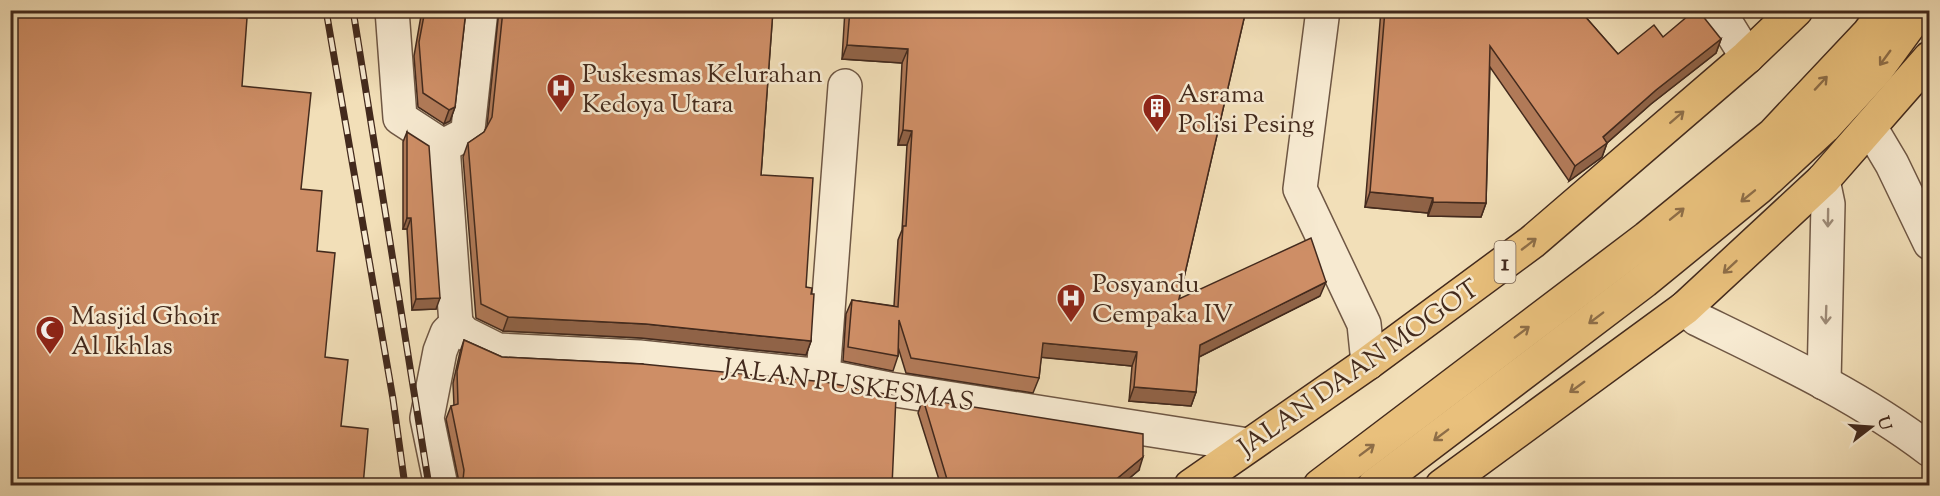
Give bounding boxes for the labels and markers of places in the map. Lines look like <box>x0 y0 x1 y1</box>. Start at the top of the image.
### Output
place label: Puskesmas Kelurahan Kedoya Utara <box>582 57 823 124</box>
hospital icon: Puskesmas Kelurahan Kedoya Utara <box>545 72 577 114</box>
place label: Asrama Polisi Pesing <box>1178 77 1314 144</box>
building icon: Asrama Polisi Pesing <box>1141 92 1173 134</box>
place label: Posyandu Cempaka IV <box>1092 267 1233 334</box>
hospital icon: Posyandu Cempaka IV <box>1055 282 1087 324</box>
place label: Masjid Ghoir Al Ikhlas <box>71 299 220 366</box>
mosque icon: Masjid Ghoir Al Ikhlas <box>34 314 66 356</box>

